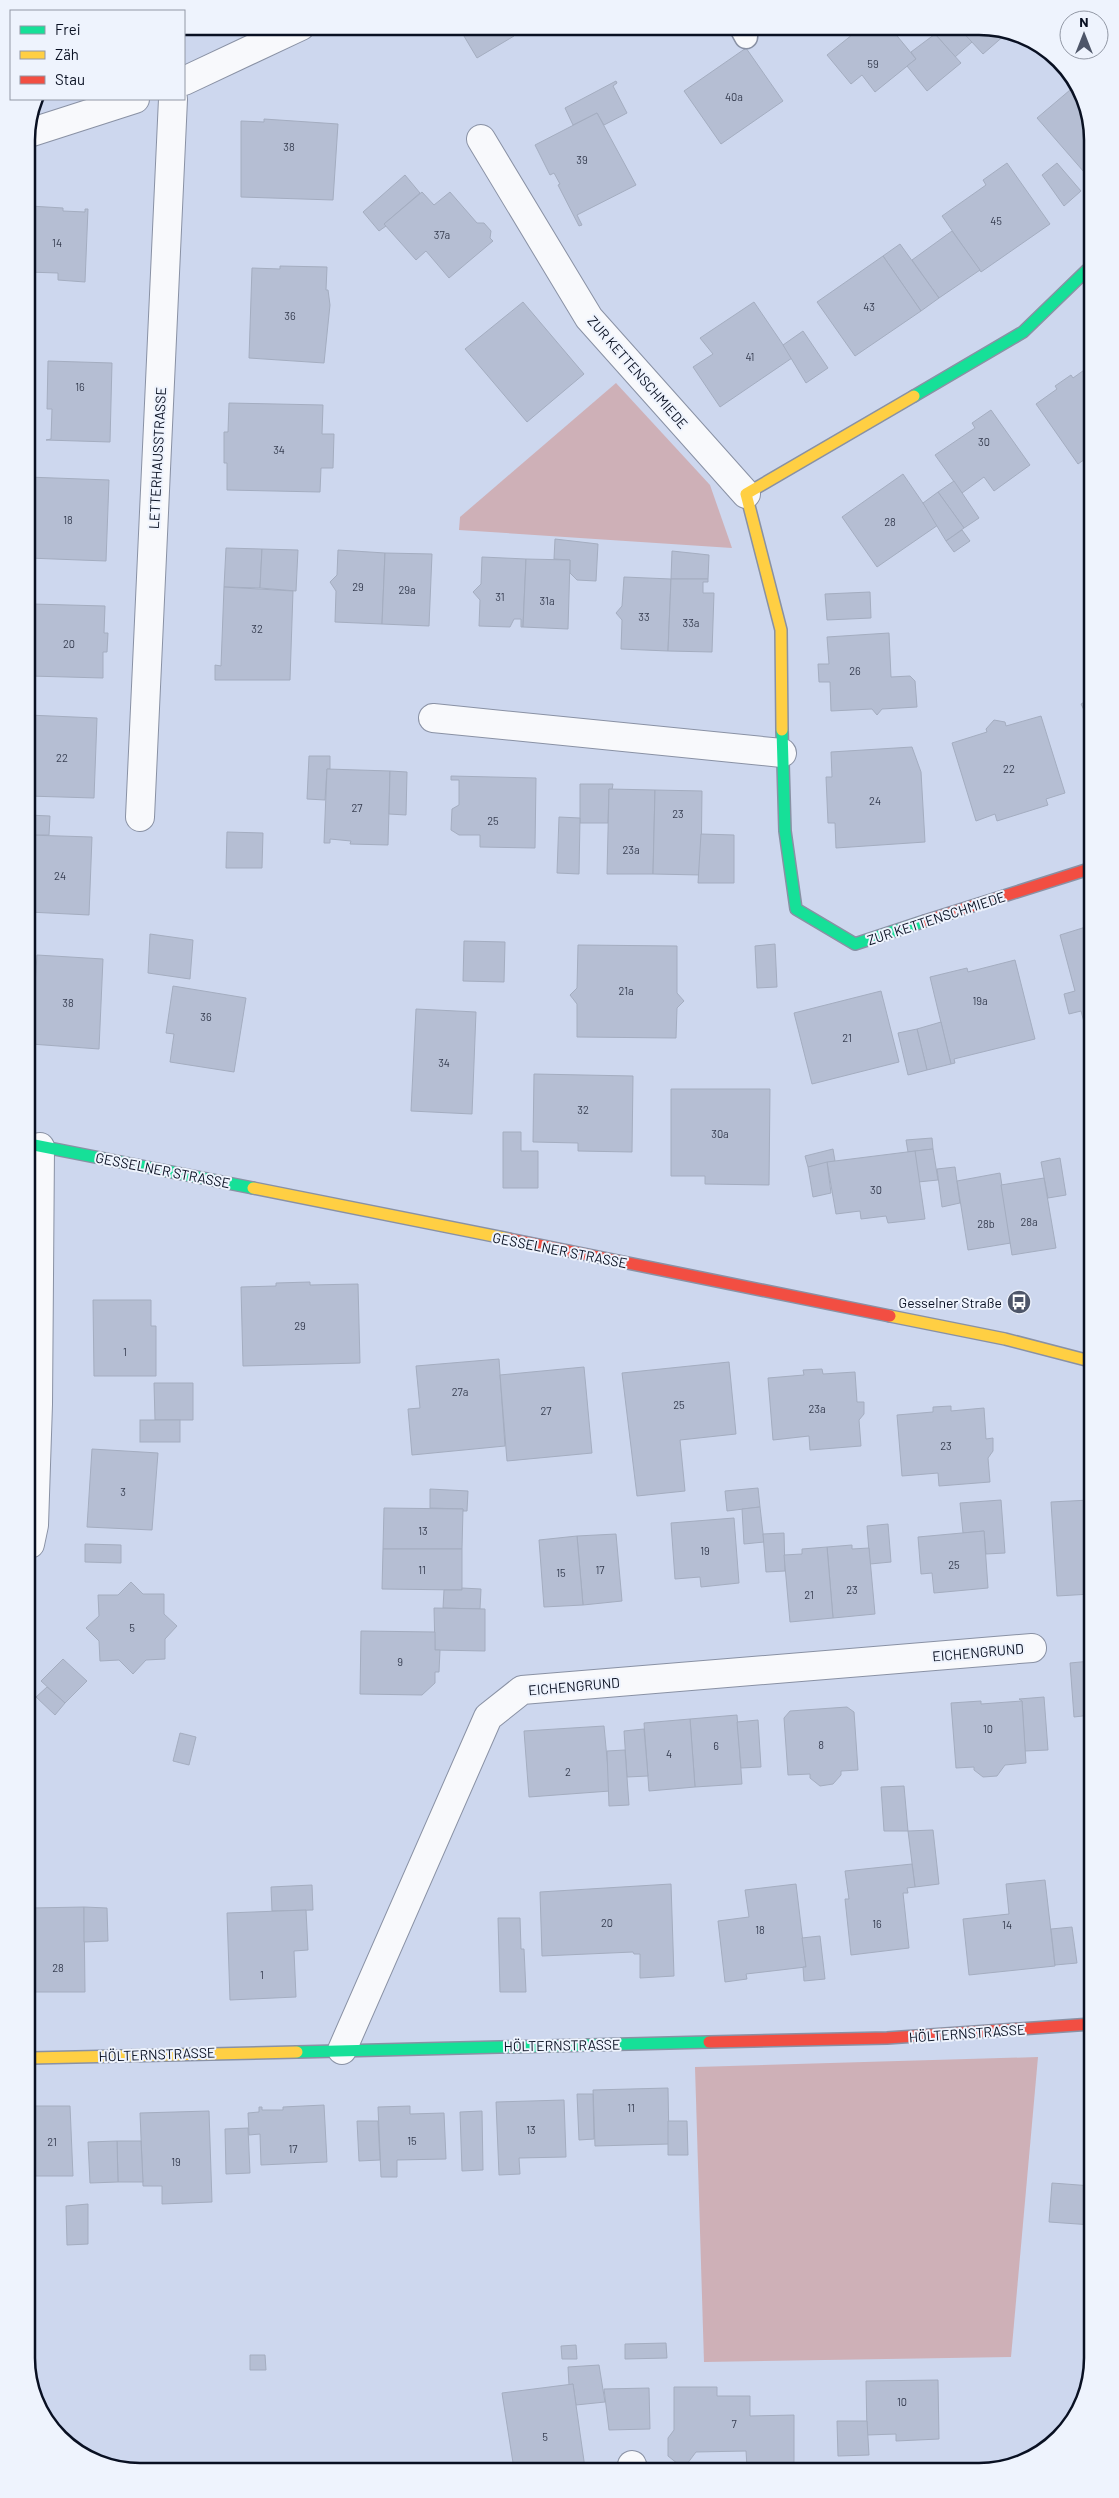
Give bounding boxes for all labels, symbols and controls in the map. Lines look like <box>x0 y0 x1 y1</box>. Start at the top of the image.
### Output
legend <box>10 10 185 100</box>
north arrow <box>1059 10 1109 60</box>
text: N <box>1079 13 1089 30</box>
text: Frei <box>55 20 81 38</box>
text: Zäh <box>55 45 79 63</box>
house number: 59 <box>867 57 879 70</box>
text: Stau <box>55 70 85 88</box>
house number: 40a <box>725 90 743 103</box>
house number: 38 <box>283 140 295 153</box>
house number: 39 <box>576 153 588 166</box>
house number: 45 <box>990 214 1002 227</box>
house number: 37a <box>434 228 450 241</box>
house number: 14 <box>52 236 62 249</box>
house number: 43 <box>863 300 875 313</box>
house number: 36 <box>284 309 296 322</box>
street label: ZUR KETTENSCHMIEDE <box>584 312 692 432</box>
house number: 41 <box>746 350 754 363</box>
house number: 16 <box>75 380 85 393</box>
street label: LETTERHAUSSTRASSE <box>145 387 169 529</box>
house number: 30 <box>978 435 990 448</box>
house number: 34 <box>273 443 285 456</box>
house number: 18 <box>63 513 73 526</box>
house number: 28 <box>884 515 896 528</box>
house number: 29 <box>352 580 364 593</box>
house number: 29a <box>398 583 416 596</box>
house number: 31 <box>495 590 505 603</box>
house number: 31a <box>539 594 555 607</box>
house number: 33 <box>638 610 650 623</box>
house number: 33a <box>683 616 699 629</box>
house number: 32 <box>251 622 263 635</box>
house number: 20 <box>63 637 75 650</box>
house number: 26 <box>849 664 861 677</box>
house number: 22 <box>56 751 68 764</box>
house number: 22 <box>1003 762 1015 775</box>
house number: 24 <box>869 794 881 807</box>
house number: 27 <box>351 801 363 814</box>
house number: 23 <box>672 807 684 820</box>
house number: 25 <box>487 814 499 827</box>
house number: 23a <box>622 843 640 856</box>
house number: 24 <box>54 869 66 882</box>
street label: ZUR KETTENSCHMIEDE <box>865 888 1007 948</box>
house number: 21a <box>618 984 634 997</box>
house number: 19a <box>972 994 988 1007</box>
house number: 38 <box>62 996 74 1009</box>
house number: 36 <box>200 1010 212 1023</box>
house number: 21 <box>842 1031 852 1044</box>
house number: 34 <box>438 1056 450 1069</box>
house number: 32 <box>577 1103 589 1116</box>
house number: 30a <box>711 1127 729 1140</box>
street label: GESSELNER STRASSE <box>94 1149 232 1191</box>
house number: 30 <box>870 1183 882 1196</box>
house number: 28a <box>1020 1215 1038 1228</box>
house number: 28b <box>977 1217 995 1230</box>
street label: GESSELNER STRASSE <box>491 1229 629 1271</box>
bus stop icon: Gesselner Straße <box>1006 1289 1032 1315</box>
place label: Gesselner Straße <box>899 1294 1002 1311</box>
house number: 29 <box>294 1319 306 1332</box>
house number: 1 <box>123 1345 127 1358</box>
house number: 27a <box>452 1385 468 1398</box>
house number: 25 <box>673 1398 685 1411</box>
house number: 23a <box>808 1402 826 1415</box>
house number: 27 <box>540 1404 552 1417</box>
house number: 23 <box>940 1439 952 1452</box>
house number: 3 <box>120 1485 126 1498</box>
house number: 13 <box>418 1524 428 1537</box>
house number: 19 <box>700 1544 710 1557</box>
house number: 25 <box>948 1558 960 1571</box>
house number: 11 <box>418 1563 426 1576</box>
house number: 17 <box>595 1563 605 1576</box>
house number: 15 <box>556 1566 566 1579</box>
house number: 23 <box>846 1583 858 1596</box>
house number: 21 <box>804 1588 814 1601</box>
house number: 5 <box>129 1621 135 1634</box>
street label: EICHENGRUND <box>932 1640 1024 1664</box>
house number: 9 <box>397 1655 403 1668</box>
street label: EICHENGRUND <box>528 1674 620 1698</box>
house number: 10 <box>983 1722 993 1735</box>
house number: 8 <box>818 1738 824 1751</box>
house number: 6 <box>713 1739 719 1752</box>
house number: 4 <box>666 1747 672 1760</box>
house number: 2 <box>565 1765 571 1778</box>
house number: 20 <box>601 1916 613 1929</box>
house number: 16 <box>872 1917 882 1930</box>
house number: 14 <box>1002 1918 1012 1931</box>
house number: 18 <box>755 1923 765 1936</box>
house number: 28 <box>52 1961 64 1974</box>
house number: 1 <box>260 1968 264 1981</box>
street label: HÖLTERNSTRASSE <box>908 2020 1026 2046</box>
street label: HÖLTERNSTRASSE <box>503 2035 621 2055</box>
street label: HÖLTERNSTRASSE <box>98 2043 216 2065</box>
house number: 11 <box>627 2101 635 2114</box>
house number: 13 <box>526 2123 536 2136</box>
house number: 15 <box>407 2134 417 2147</box>
house number: 21 <box>47 2135 57 2148</box>
house number: 17 <box>288 2142 298 2155</box>
house number: 19 <box>171 2155 181 2168</box>
house number: 10 <box>897 2395 907 2408</box>
house number: 7 <box>731 2417 737 2430</box>
house number: 5 <box>542 2430 548 2443</box>

